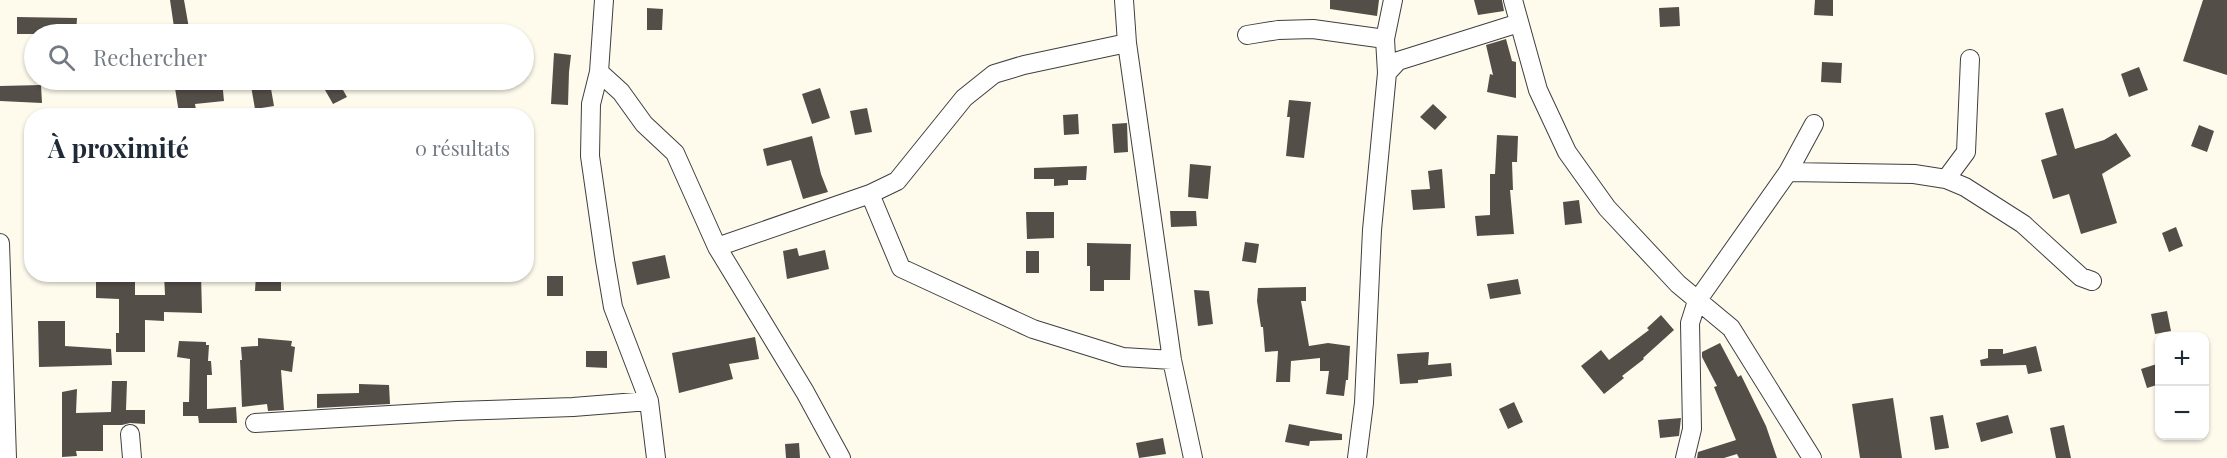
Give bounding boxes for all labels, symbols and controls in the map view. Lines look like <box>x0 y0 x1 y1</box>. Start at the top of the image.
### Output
search box <box>24 24 534 90</box>
icon: search <box>45 41 78 74</box>
text: Rechercher <box>93 42 207 72</box>
text: À proximité <box>48 130 189 165</box>
text: 0 résultats <box>415 134 510 161</box>
map controls <box>2155 332 2209 440</box>
button: + <box>2155 332 2209 386</box>
button: − <box>2155 386 2209 440</box>

